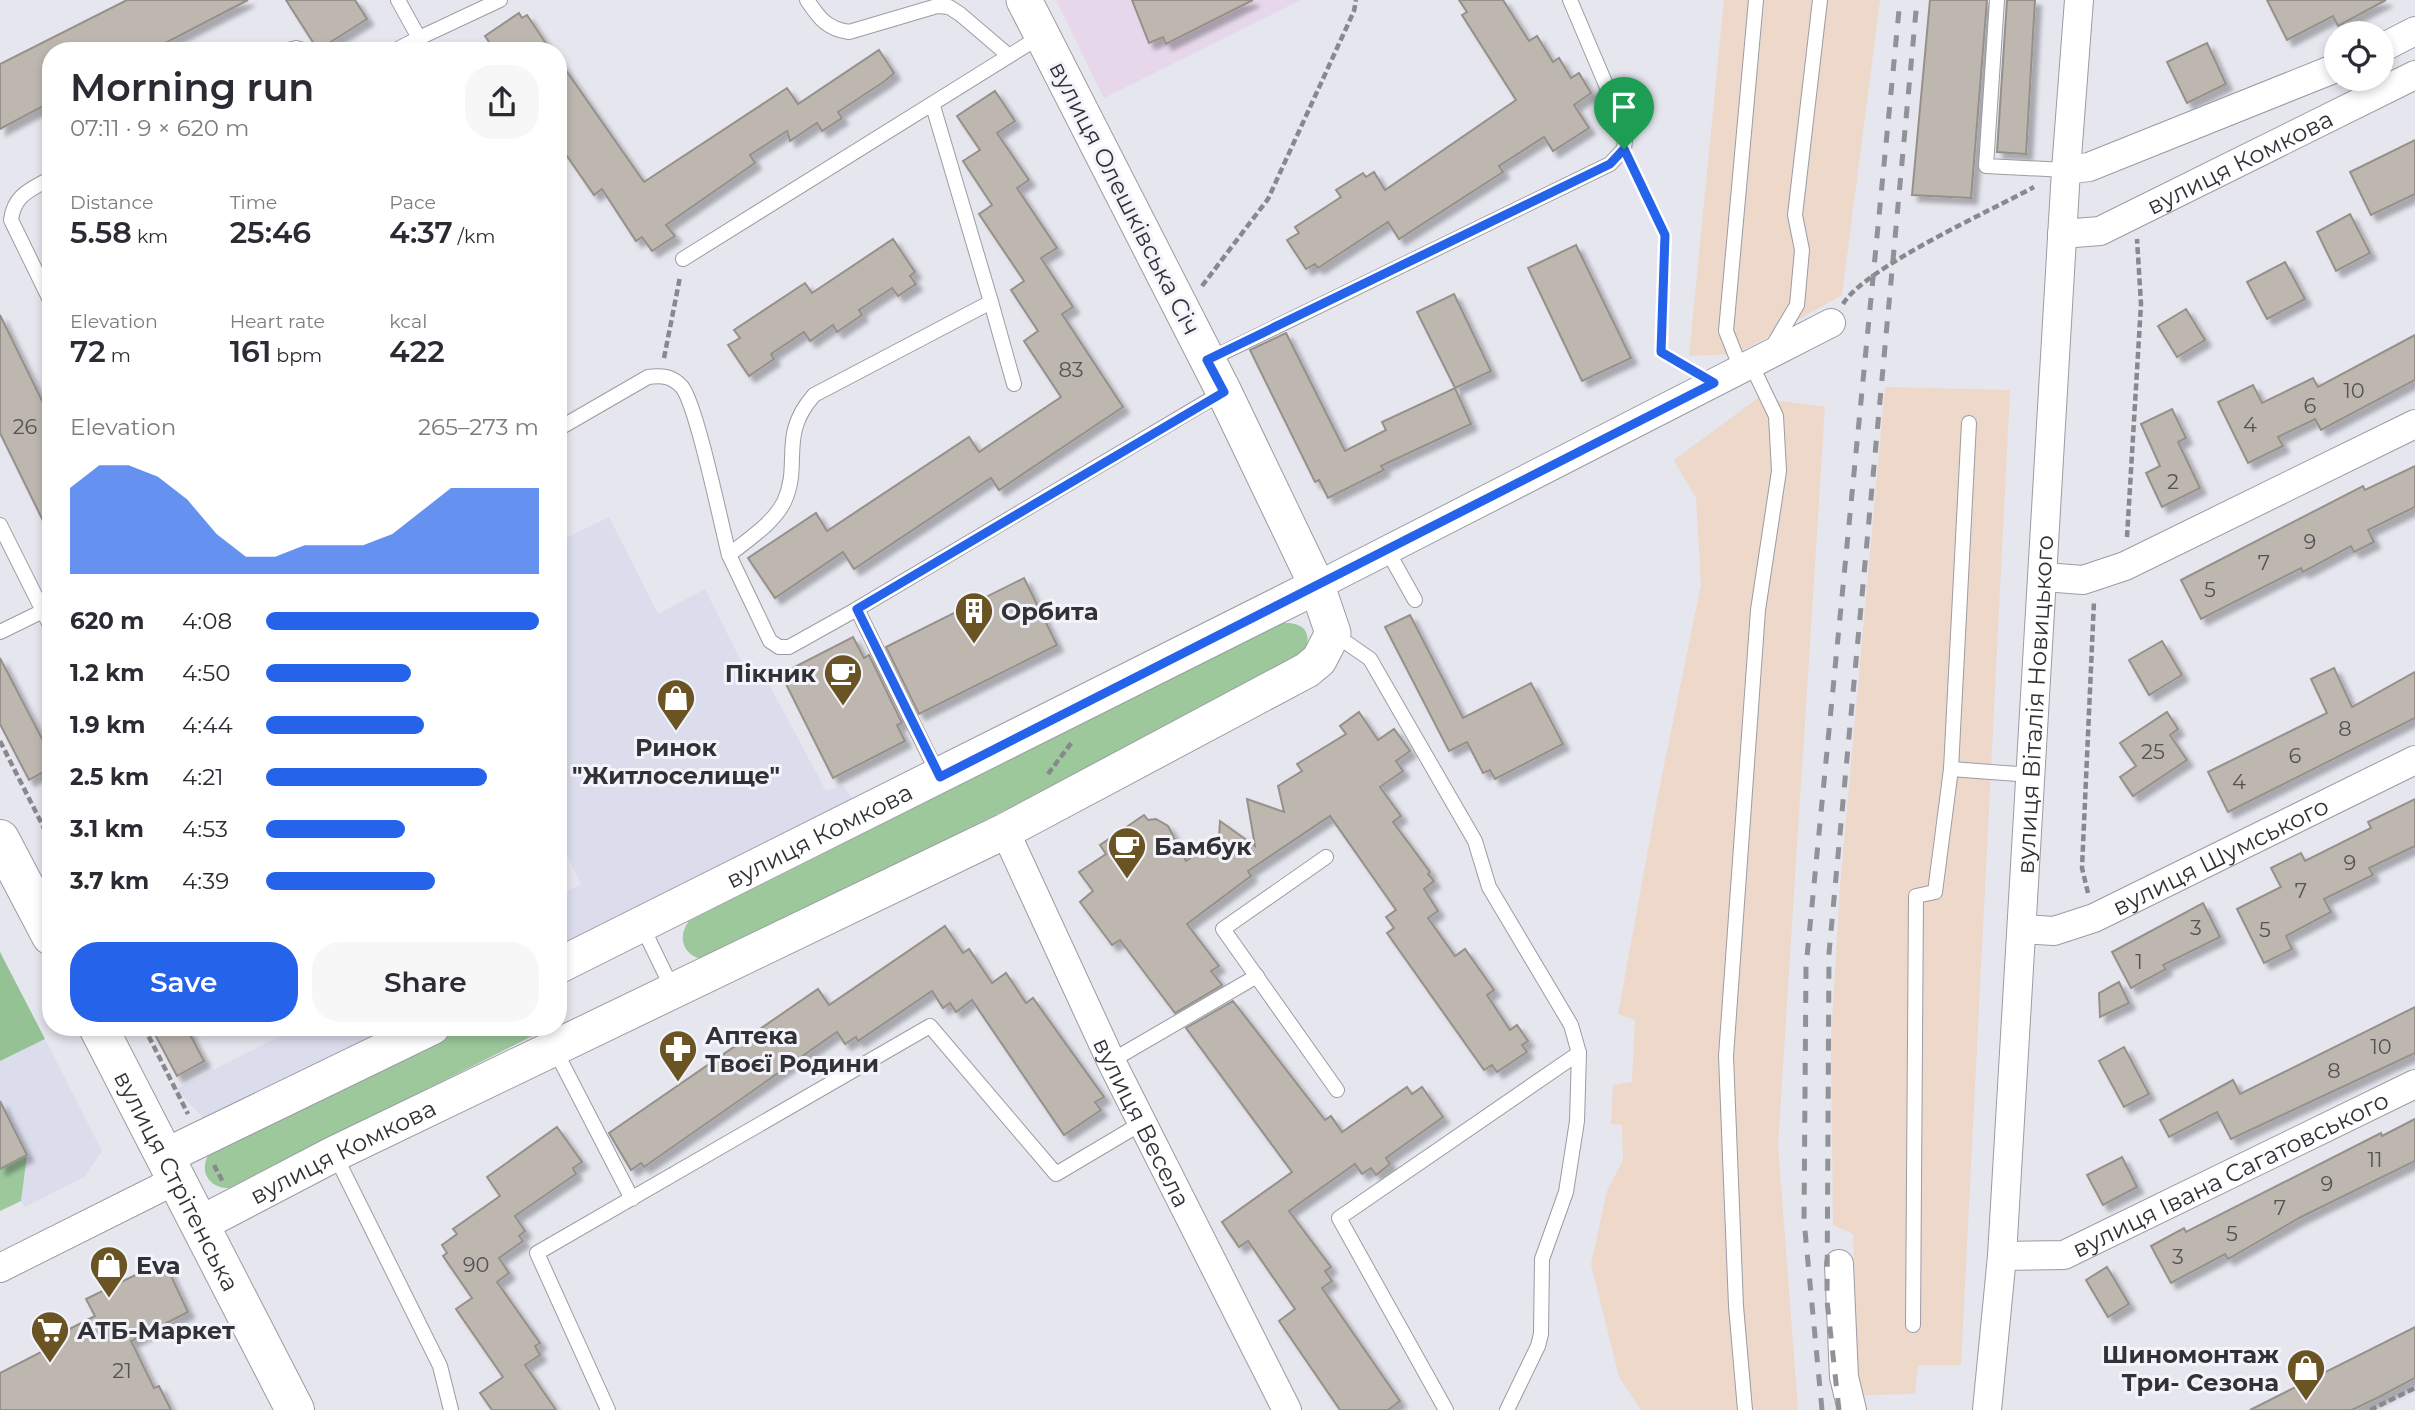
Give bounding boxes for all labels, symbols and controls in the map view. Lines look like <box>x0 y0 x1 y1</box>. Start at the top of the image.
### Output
map controls <box>2324 21 2394 91</box>
button: locate <box>2324 21 2394 91</box>
street label: вулиця Олешківська Січ <box>1043 56 1207 340</box>
text: Morning run <box>70 64 314 111</box>
button: share <box>465 65 539 139</box>
pin <box>1594 77 1654 149</box>
icon: arrive <box>1605 88 1643 126</box>
street label: вулиця Комкова <box>2142 104 2338 220</box>
text: 07:11 · 9 × 620 m <box>70 114 249 142</box>
text: Distance <box>70 191 153 214</box>
text: Time <box>230 191 277 214</box>
text: Pace <box>389 191 436 214</box>
text: 5.58 <box>70 214 132 251</box>
text: 25:46 <box>230 214 311 251</box>
text: 4:37 <box>389 214 453 251</box>
text: km <box>132 225 168 248</box>
text: /km <box>453 225 495 248</box>
text: Elevation <box>70 310 158 333</box>
text: Heart rate <box>230 310 325 333</box>
text: kcal <box>389 310 427 333</box>
text: 72 <box>70 333 106 370</box>
text: 161 <box>230 333 271 370</box>
text: 422 <box>389 333 445 370</box>
text: m <box>106 344 131 367</box>
text: bpm <box>271 344 322 367</box>
house number: 83 <box>1058 357 1084 382</box>
house number: 10 <box>2343 378 2365 403</box>
house number: 6 <box>2304 393 2317 418</box>
house number: 4 <box>2243 412 2257 437</box>
text: Elevation <box>70 413 176 441</box>
text: 265–273 m <box>418 413 539 441</box>
house number: 26 <box>13 414 38 439</box>
house number: 2 <box>2167 469 2179 494</box>
house number: 9 <box>2304 529 2316 554</box>
street label: вулиця Віталія Новицького <box>2010 534 2059 875</box>
house number: 7 <box>2258 550 2270 575</box>
house number: 5 <box>2204 577 2216 602</box>
building icon: Орбита <box>953 590 995 645</box>
place label: Орбита <box>1001 597 1098 626</box>
text: 620 m <box>70 607 144 635</box>
text: 4:08 <box>182 607 232 635</box>
cafe icon: Пікник <box>822 652 864 707</box>
text: 1.2 km <box>70 659 144 687</box>
text: 4:50 <box>182 659 230 687</box>
place label: Пікник <box>725 659 817 688</box>
shop icon: Ринок "Житлоселище" <box>655 677 697 732</box>
text: 1.9 km <box>70 711 145 739</box>
text: 4:44 <box>182 711 233 739</box>
house number: 8 <box>2338 716 2352 741</box>
place label: Ринок "Житлоселище" <box>572 733 780 790</box>
house number: 25 <box>2141 739 2165 764</box>
house number: 6 <box>2289 743 2302 768</box>
text: 2.5 km <box>70 763 149 791</box>
text: 4:21 <box>182 763 224 791</box>
house number: 4 <box>2232 769 2246 794</box>
street label: вулиця Комкова <box>721 777 917 894</box>
street label: вулиця Шумського <box>2108 790 2333 921</box>
text: 3.1 km <box>70 815 144 843</box>
text: 4:53 <box>182 815 228 843</box>
cafe icon: Бамбук <box>1106 825 1148 880</box>
place label: Бамбук <box>1154 832 1252 861</box>
house number: 9 <box>2344 850 2356 875</box>
text: 3.7 km <box>70 867 149 895</box>
text: 4:39 <box>182 867 229 895</box>
house number: 7 <box>2295 878 2307 903</box>
house number: 3 <box>2190 915 2202 940</box>
house number: 5 <box>2259 917 2271 942</box>
button: Save <box>70 942 298 1022</box>
button: Share <box>312 942 539 1022</box>
house number: 1 <box>2135 949 2143 974</box>
place label: Аптека Твоєї Родини <box>705 1021 879 1078</box>
pharmacy icon: Аптека Твоєї Родини <box>657 1028 699 1083</box>
street label: вулиця Весела <box>1088 1033 1197 1212</box>
house number: 10 <box>2370 1034 2392 1059</box>
house number: 8 <box>2327 1058 2341 1083</box>
street label: вулиця Стрітенська <box>108 1066 246 1296</box>
street label: вулиця Івана Сагатовського <box>2068 1085 2393 1263</box>
street label: вулиця Комкова <box>245 1093 440 1210</box>
house number: 11 <box>2367 1147 2383 1172</box>
house number: 9 <box>2321 1171 2333 1196</box>
house number: 7 <box>2274 1195 2286 1220</box>
house number: 5 <box>2226 1221 2238 1246</box>
shop icon: Eva <box>88 1244 130 1299</box>
house number: 3 <box>2172 1244 2184 1269</box>
place label: Eva <box>136 1251 181 1280</box>
house number: 90 <box>463 1252 489 1277</box>
supermarket icon: АТБ-Маркет <box>29 1309 71 1364</box>
place label: АТБ-Маркет <box>77 1316 235 1345</box>
place label: Шиномонтаж Три- Сезона <box>2102 1340 2279 1397</box>
shop icon: Шиномонтаж Три- Сезона <box>2285 1347 2327 1402</box>
house number: 21 <box>112 1358 132 1383</box>

